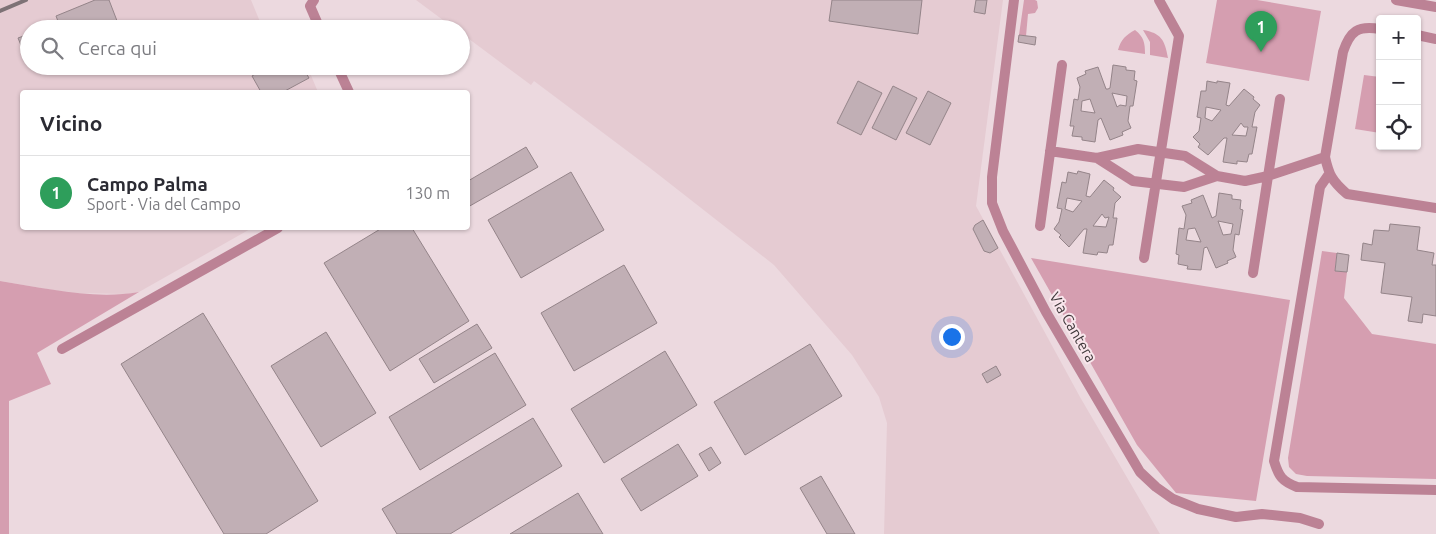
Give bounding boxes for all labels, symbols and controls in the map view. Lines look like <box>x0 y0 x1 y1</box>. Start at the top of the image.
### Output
pin: 1 <box>1245 11 1277 52</box>
map controls <box>1376 15 1421 150</box>
button: + <box>1376 15 1421 60</box>
search box <box>20 20 470 75</box>
icon: search <box>38 34 66 62</box>
text: Cerca qui <box>78 37 157 59</box>
button: − <box>1376 60 1421 105</box>
button: locate <box>1376 105 1421 150</box>
text: Vicino <box>40 111 102 135</box>
text: Campo Palma <box>87 173 208 195</box>
text: 1 <box>51 184 61 202</box>
text: 130 m <box>405 184 450 202</box>
text: Sport · Via del Campo <box>87 195 241 213</box>
street label: Via Cantera <box>1046 289 1100 365</box>
your location <box>939 324 965 350</box>

